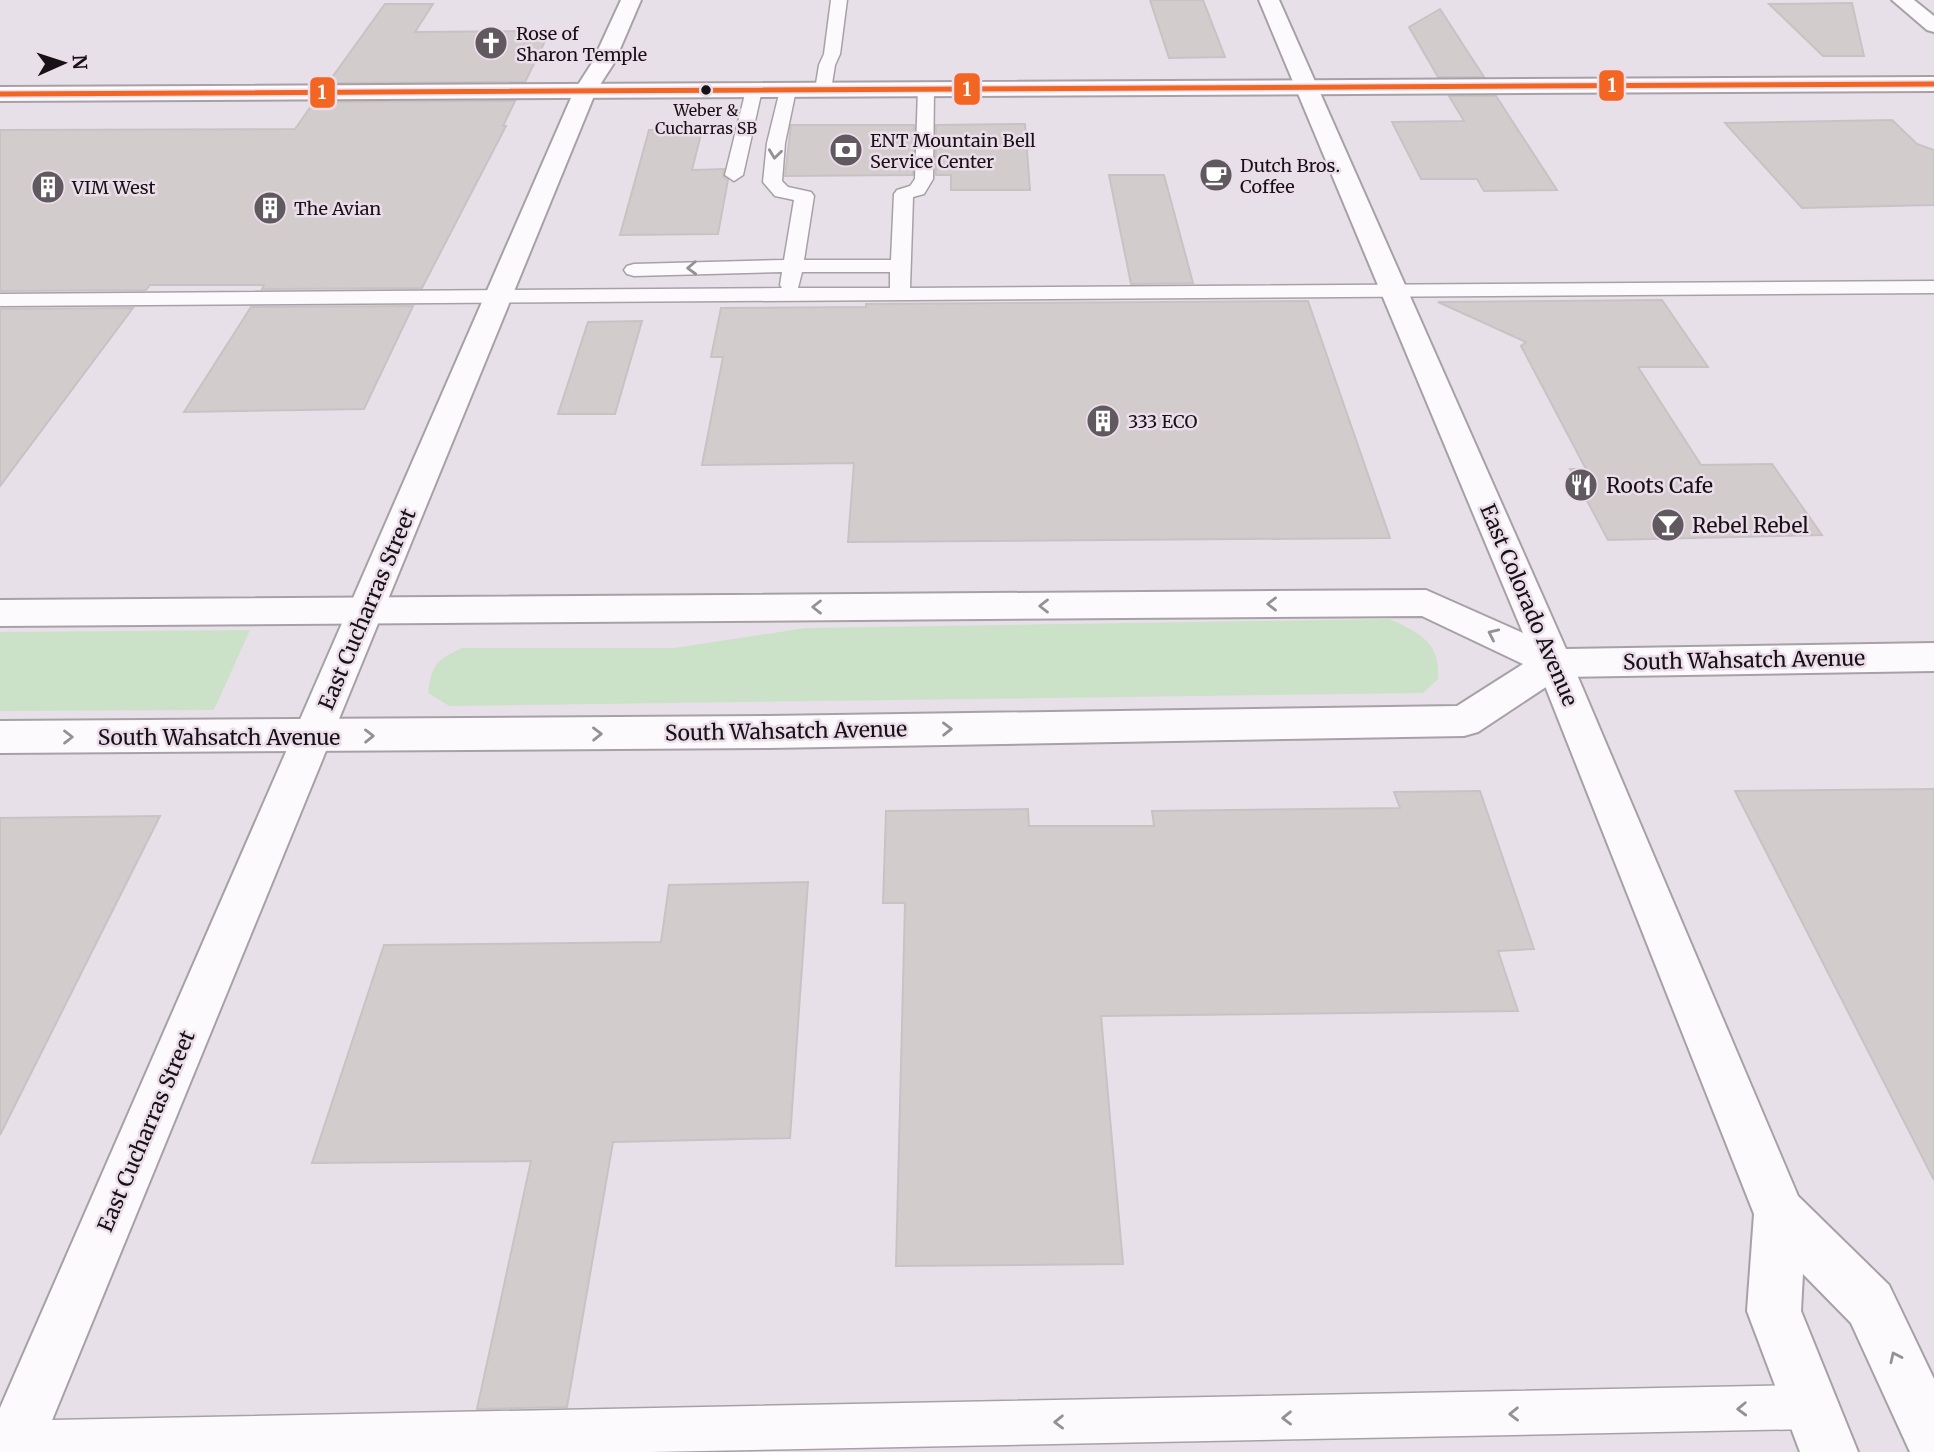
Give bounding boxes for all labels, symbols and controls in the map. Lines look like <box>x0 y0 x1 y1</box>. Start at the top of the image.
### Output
place label: Rose of Sharon Temple <box>516 22 647 66</box>
church icon: Rose of Sharon Temple <box>472 24 510 62</box>
north arrow <box>28 28 98 98</box>
text: N <box>68 54 92 70</box>
line badge: 1 <box>1598 69 1625 102</box>
line badge: 1 <box>953 72 981 106</box>
text: 1 <box>1608 73 1617 97</box>
line badge: 1 <box>309 76 336 109</box>
text: 1 <box>963 77 972 101</box>
text: 1 <box>318 80 327 104</box>
marker: Weber & Cucharras SB <box>699 83 713 97</box>
place label: Weber & Cucharras SB <box>655 100 757 138</box>
place label: ENT Mountain Bell Service Center <box>870 129 1036 173</box>
bank icon: ENT Mountain Bell Service Center <box>827 131 865 169</box>
one-way arrow <box>768 148 783 159</box>
place label: Dutch Bros. Coffee <box>1240 154 1340 198</box>
cafe icon: Dutch Bros. Coffee <box>1197 156 1235 194</box>
building icon: VIM West <box>29 168 67 206</box>
place label: VIM West <box>71 176 156 199</box>
building icon: The Avian <box>251 189 289 227</box>
place label: The Avian <box>294 197 381 220</box>
one-way arrow <box>686 260 697 276</box>
building icon: 333 ECO <box>1084 402 1122 440</box>
place label: 333 ECO <box>1128 410 1198 433</box>
restaurant icon: Roots Cafe <box>1562 466 1600 504</box>
place label: Roots Cafe <box>1606 472 1713 499</box>
street label: East Colorado Avenue <box>1474 500 1584 710</box>
street label: East Cucharras Street <box>312 504 422 714</box>
bar icon: Rebel Rebel <box>1649 506 1687 544</box>
place label: Rebel Rebel <box>1692 512 1809 539</box>
one-way arrow <box>1266 596 1277 612</box>
one-way arrow <box>1039 598 1049 614</box>
one-way arrow <box>811 599 822 615</box>
one-way arrow <box>1487 628 1500 642</box>
street label: South Wahsatch Avenue <box>1623 644 1865 676</box>
street label: South Wahsatch Avenue <box>665 715 907 747</box>
one-way arrow <box>942 721 952 737</box>
street label: South Wahsatch Avenue <box>98 724 340 751</box>
one-way arrow <box>591 726 602 741</box>
one-way arrow <box>364 728 375 744</box>
one-way arrow <box>63 729 74 745</box>
street label: East Cucharras Street <box>91 1026 201 1236</box>
one-way arrow <box>1889 1352 1903 1364</box>
one-way arrow <box>1736 1402 1747 1417</box>
one-way arrow <box>1508 1406 1519 1421</box>
one-way arrow <box>1281 1410 1292 1425</box>
one-way arrow <box>1053 1414 1064 1430</box>

